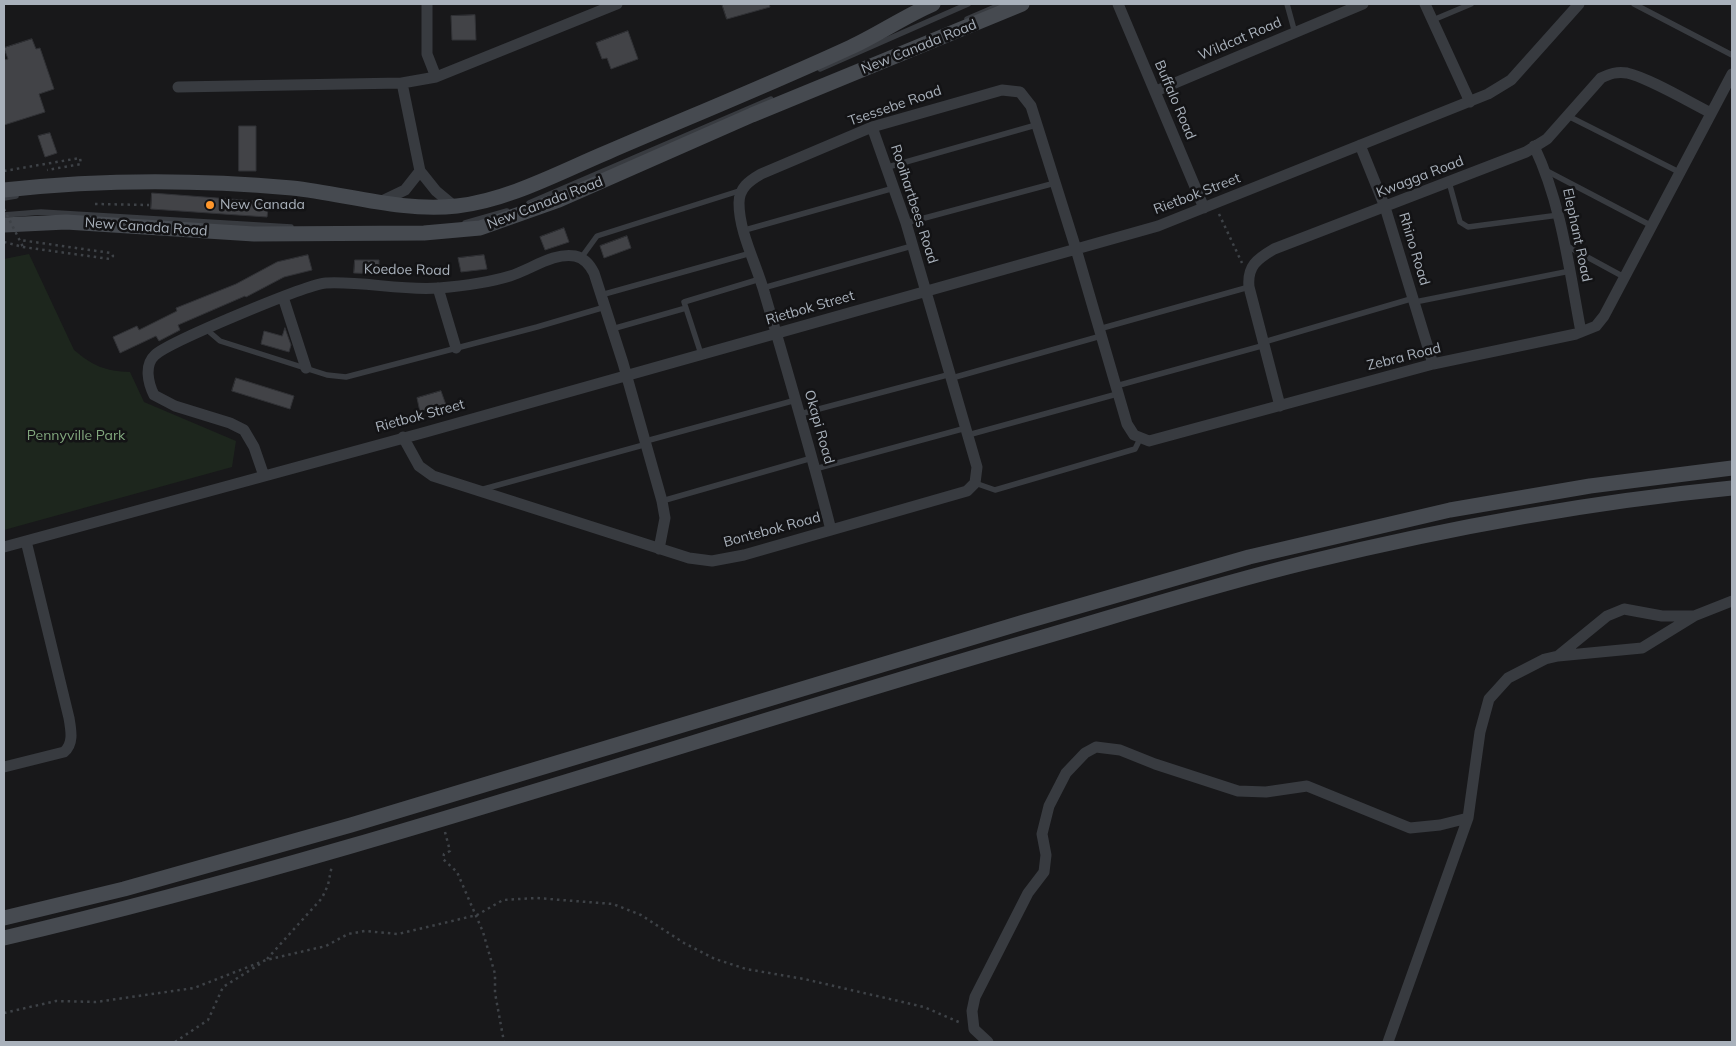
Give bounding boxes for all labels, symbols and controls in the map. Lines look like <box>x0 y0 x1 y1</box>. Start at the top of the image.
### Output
street label: Wildcat Road <box>1196 14 1284 64</box>
street label: New Canada Road <box>859 16 979 78</box>
street label: Buffalo Road <box>1151 58 1199 142</box>
street label: Tsessebe Road <box>846 82 944 130</box>
street label: Rooihartbees Road <box>887 142 941 266</box>
street label: Kwagga Road <box>1374 153 1466 201</box>
street label: Rietbok Street <box>1151 170 1243 218</box>
street label: New Canada Road <box>485 173 605 233</box>
street label: Elephant Road <box>1559 187 1595 283</box>
place label: New Canada <box>220 197 305 213</box>
marker: New Canada <box>204 199 216 211</box>
street label: Rhino Road <box>1395 210 1433 288</box>
street label: New Canada Road <box>84 214 208 240</box>
street label: Koedoe Road <box>364 261 450 279</box>
street label: Rietbok Street <box>764 287 856 329</box>
street label: Zebra Road <box>1365 340 1443 374</box>
street label: Okapi Road <box>800 388 838 466</box>
street label: Rietbok Street <box>374 396 466 436</box>
park label: Pennyville Park <box>27 428 125 444</box>
street label: Bontebok Road <box>722 509 822 551</box>

